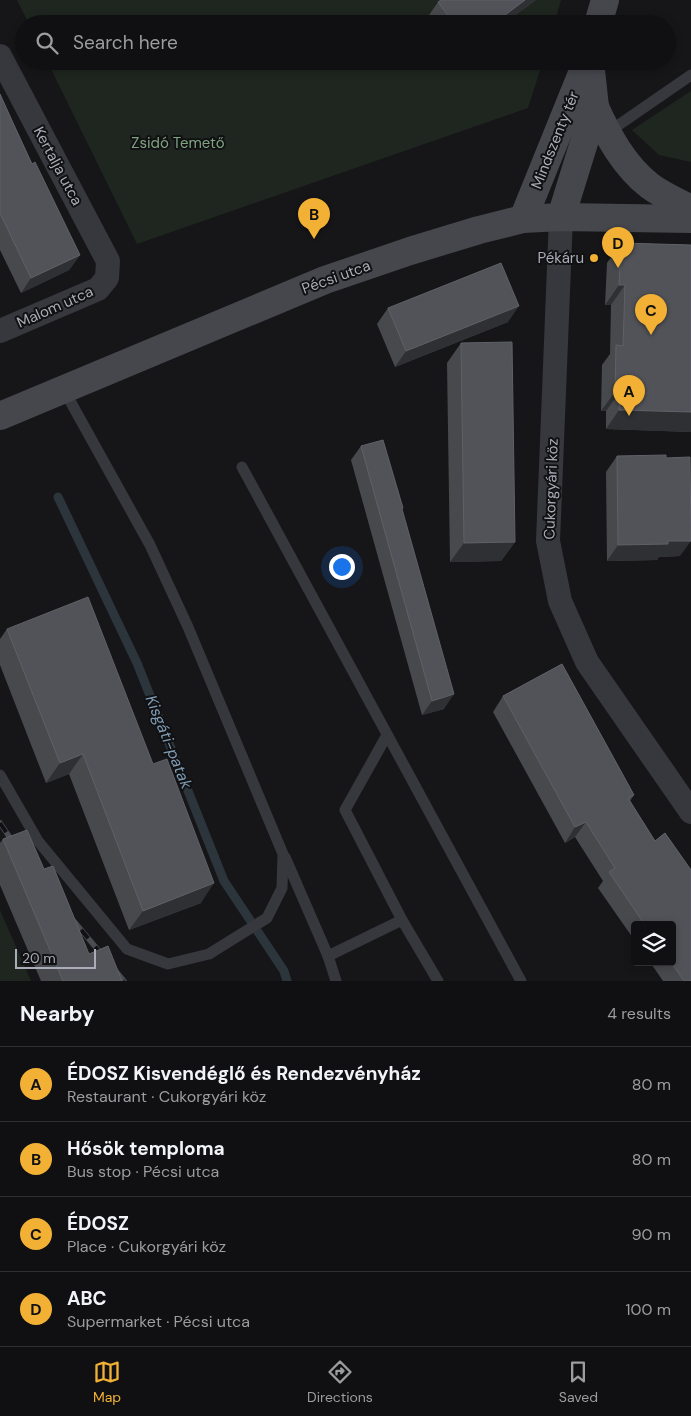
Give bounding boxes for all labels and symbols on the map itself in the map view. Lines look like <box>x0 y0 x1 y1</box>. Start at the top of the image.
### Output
street label: Mindszenty tér <box>526 88 584 192</box>
street label: Kertalja utca <box>29 123 87 209</box>
park label: Zsidó Temető <box>131 133 225 153</box>
pin: B <box>298 198 330 239</box>
pin: D <box>602 227 634 268</box>
place label: Pékáru <box>537 248 584 268</box>
marker: Pékáru <box>588 252 600 264</box>
street label: Pécsi utca <box>299 255 373 299</box>
street label: Malom utca <box>14 281 96 333</box>
pin: C <box>635 294 667 335</box>
pin: A <box>613 375 645 416</box>
street label: Cukorgyári köz <box>539 438 563 540</box>
your location <box>329 554 355 580</box>
water label: Kisgáti-patak <box>141 692 198 793</box>
scale bar <box>15 946 96 969</box>

